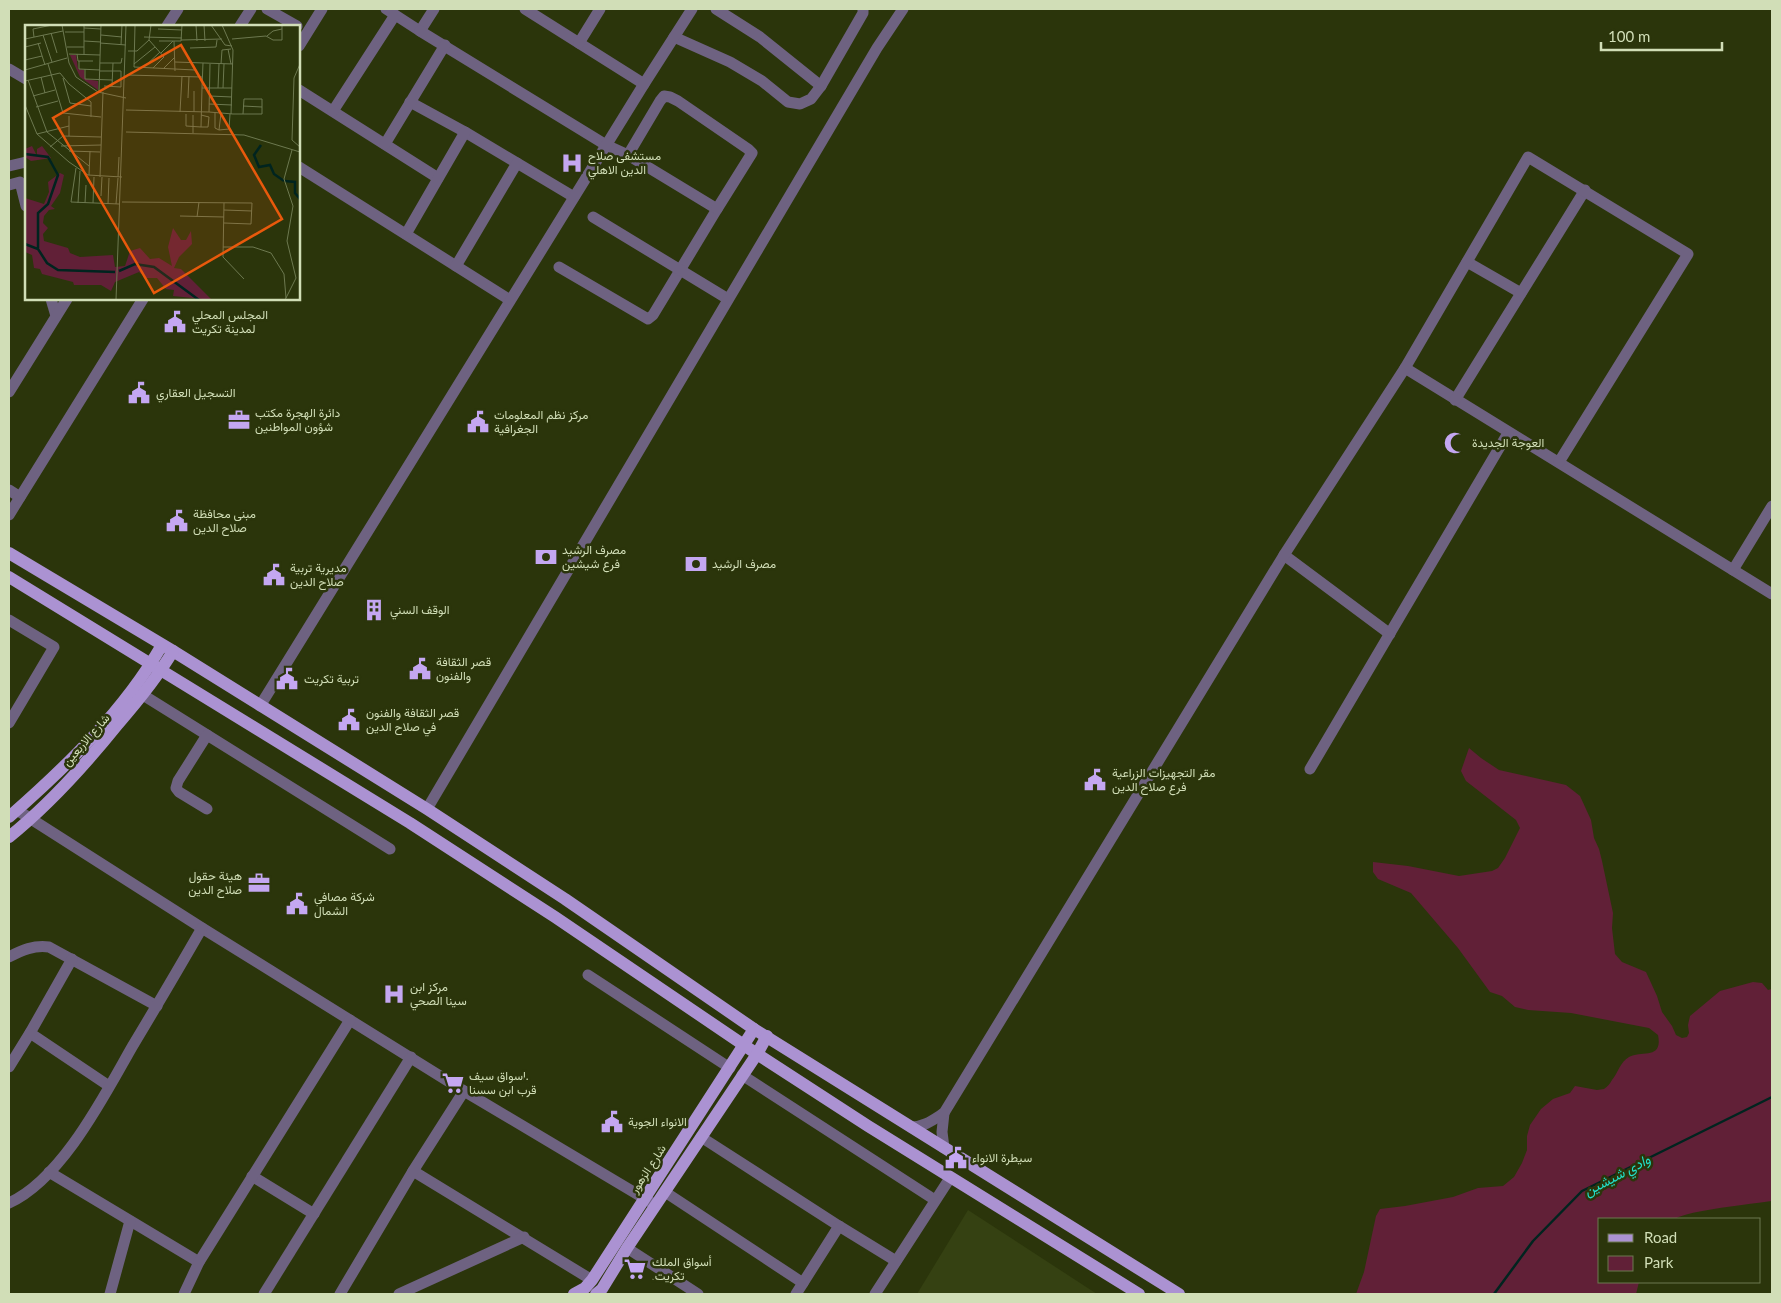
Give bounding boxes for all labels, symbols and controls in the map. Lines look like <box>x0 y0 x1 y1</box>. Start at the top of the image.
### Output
scale bar <box>1601 20 1722 52</box>
inset map <box>25 25 300 300</box>
text: 100 m <box>1608 27 1650 45</box>
place label: مستشفى صلاح الدين الاهلي <box>588 148 661 180</box>
hospital icon: مستشفى صلاح الدين الاهلي <box>559 150 585 176</box>
place label: المجلس المحلي لمدينة تكريت <box>192 307 268 337</box>
public building icon: المجلس المحلي لمدينة تكريت <box>162 309 188 335</box>
public building icon: التسجيل العقاري <box>126 380 152 406</box>
place label: التسجيل العقاري <box>156 385 236 403</box>
place label: دائرة الهجرة مكتب شؤون المواطنين <box>255 405 341 435</box>
office icon: دائرة الهجرة مكتب شؤون المواطنين <box>226 407 252 433</box>
place label: مركز نظم المعلومات الجغرافية <box>494 407 588 437</box>
public building icon: مركز نظم المعلومات الجغرافية <box>465 409 491 435</box>
mosque icon: العوجة الجديدة <box>1442 430 1468 456</box>
place label: العوجة الجديدة <box>1472 435 1544 451</box>
place label: مبنى محافظة صلاح الدين <box>193 506 256 537</box>
public building icon: مبنى محافظة صلاح الدين <box>164 508 190 534</box>
place label: مصرف الرشيد فرع شيشين <box>562 542 626 573</box>
bank icon: مصرف الرشيد فرع شيشين <box>533 544 559 570</box>
bank icon: مصرف الرشيد <box>683 551 709 577</box>
place label: مصرف الرشيد <box>712 556 776 572</box>
place label: مديرية تربية صلاح الدين <box>290 560 347 591</box>
public building icon: مديرية تربية صلاح الدين <box>261 562 287 588</box>
building icon: الوقف السني <box>361 597 387 623</box>
place label: الوقف السني <box>390 602 450 620</box>
place label: قصر الثقافة والفنون <box>436 654 491 684</box>
public building icon: قصر الثقافة والفنون <box>407 656 433 682</box>
public building icon: تربية تكريت <box>274 666 300 692</box>
place label: تربية تكريت <box>304 671 359 687</box>
place label: قصر الثقافة والفنون في صلاح الدين <box>366 705 459 737</box>
public building icon: قصر الثقافة والفنون في صلاح الدين <box>336 707 362 733</box>
street label: شارع الاربعين <box>59 710 114 770</box>
place label: مقر التجهيزات الزراعية فرع صلاح الدين <box>1112 765 1215 796</box>
public building icon: مقر التجهيزات الزراعية فرع صلاح الدين <box>1082 767 1108 793</box>
place label: هيئة حقول صلاح الدين <box>188 868 242 899</box>
office icon: هيئة حقول صلاح الدين <box>246 870 272 896</box>
place label: شركة مصافي الشمال <box>314 889 375 919</box>
public building icon: شركة مصافي الشمال <box>284 891 310 917</box>
place label: مركز ابن سينا الصحي <box>410 979 467 1011</box>
hospital icon: مركز ابن سينا الصحي <box>381 981 407 1007</box>
place label: اسواق سيف. قرب ابن سسنا <box>469 1068 537 1098</box>
supermarket icon: اسواق سيف. قرب ابن سسنا <box>440 1070 466 1096</box>
public building icon: الانواء الجوية <box>599 1109 625 1135</box>
place label: الانواء الجوية <box>628 1114 687 1130</box>
street label: شارع الزهور <box>626 1142 671 1198</box>
public building icon: سيطرة الانواء <box>943 1145 969 1171</box>
place label: سيطرة الانواء <box>972 1150 1032 1166</box>
water label: وادي شيشين <box>1581 1150 1656 1203</box>
legend <box>1598 1218 1761 1283</box>
text: Road <box>1644 1228 1677 1246</box>
text: Park <box>1644 1253 1674 1271</box>
place label: أسواق الملك .تكريت <box>652 1254 712 1284</box>
supermarket icon: أسواق الملك .تكريت <box>622 1256 648 1282</box>

